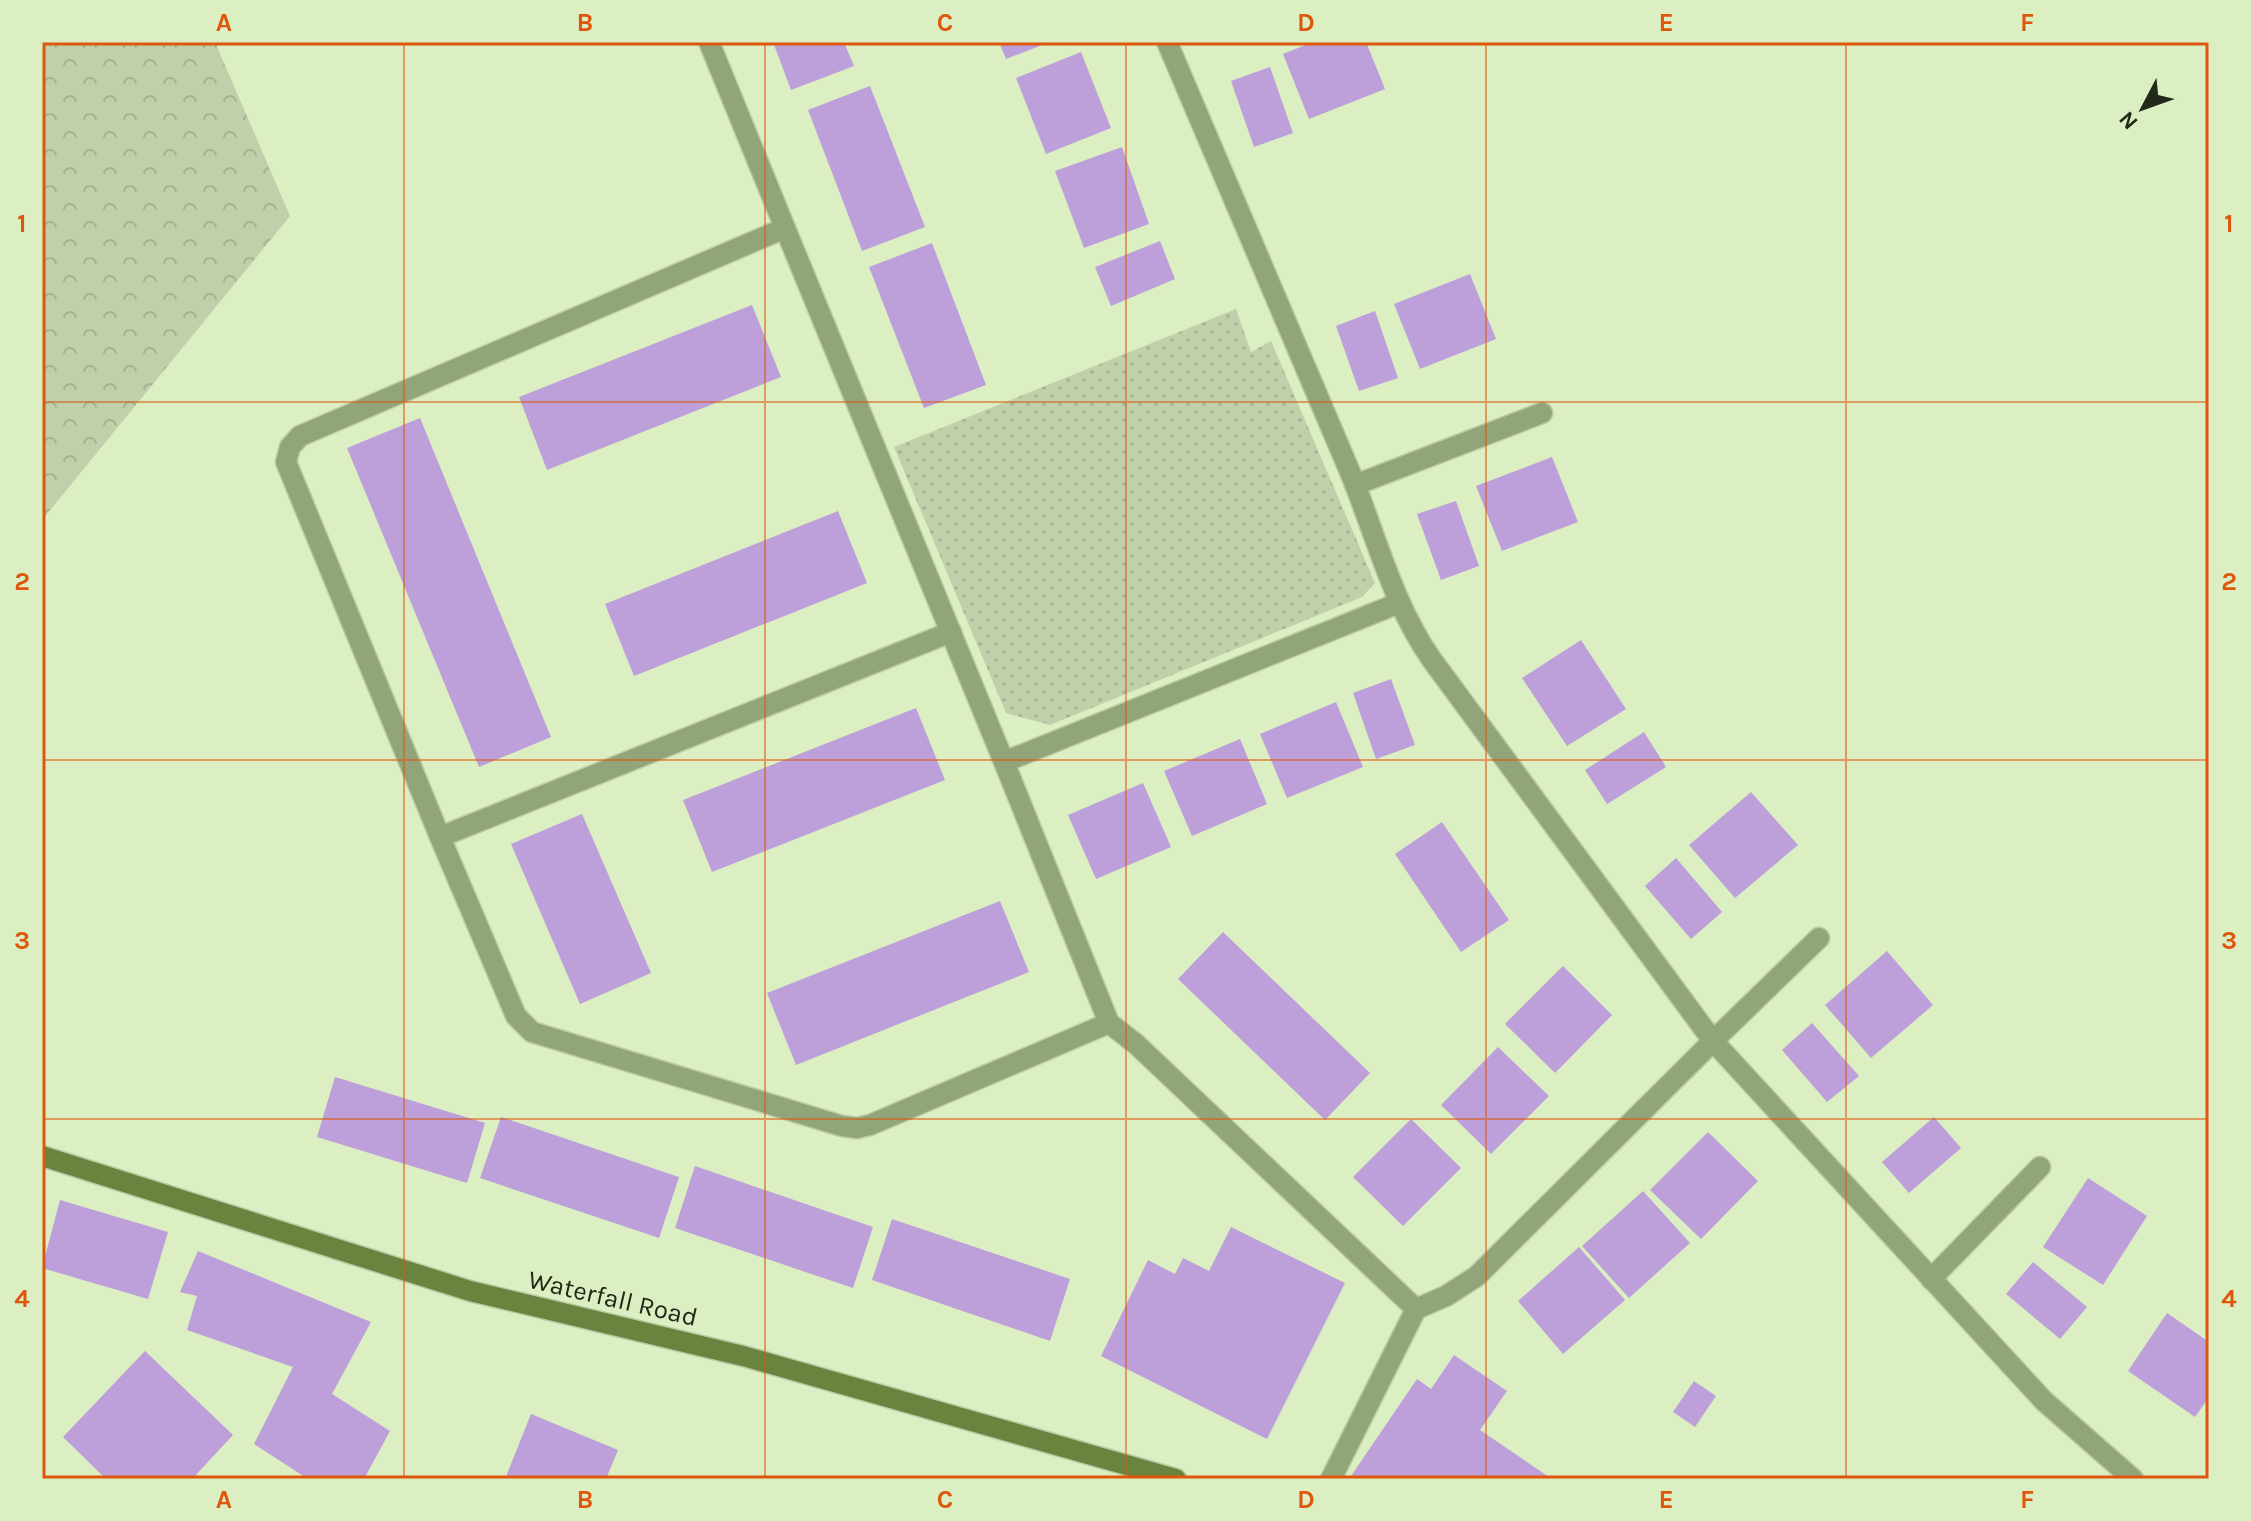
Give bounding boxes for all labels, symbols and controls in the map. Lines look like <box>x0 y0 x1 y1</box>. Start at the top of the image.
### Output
text: A <box>216 7 232 38</box>
text: B <box>577 7 593 38</box>
text: C <box>937 7 953 38</box>
text: D <box>1297 7 1315 38</box>
text: E <box>1658 7 1674 38</box>
text: F <box>2020 7 2034 38</box>
north arrow <box>2103 68 2183 148</box>
text: N <box>2114 106 2144 135</box>
text: 1 <box>17 208 27 239</box>
text: 1 <box>2224 208 2234 239</box>
text: 2 <box>14 566 30 597</box>
text: 2 <box>2221 566 2237 597</box>
text: 3 <box>14 925 30 956</box>
text: 3 <box>2221 925 2237 956</box>
street label: Waterfall Road <box>525 1264 701 1333</box>
text: 4 <box>14 1283 30 1314</box>
text: 4 <box>2221 1283 2237 1314</box>
text: A <box>216 1484 232 1515</box>
text: B <box>577 1484 593 1515</box>
text: C <box>937 1484 953 1515</box>
text: D <box>1297 1484 1315 1515</box>
text: E <box>1658 1484 1674 1515</box>
text: F <box>2020 1484 2034 1515</box>

